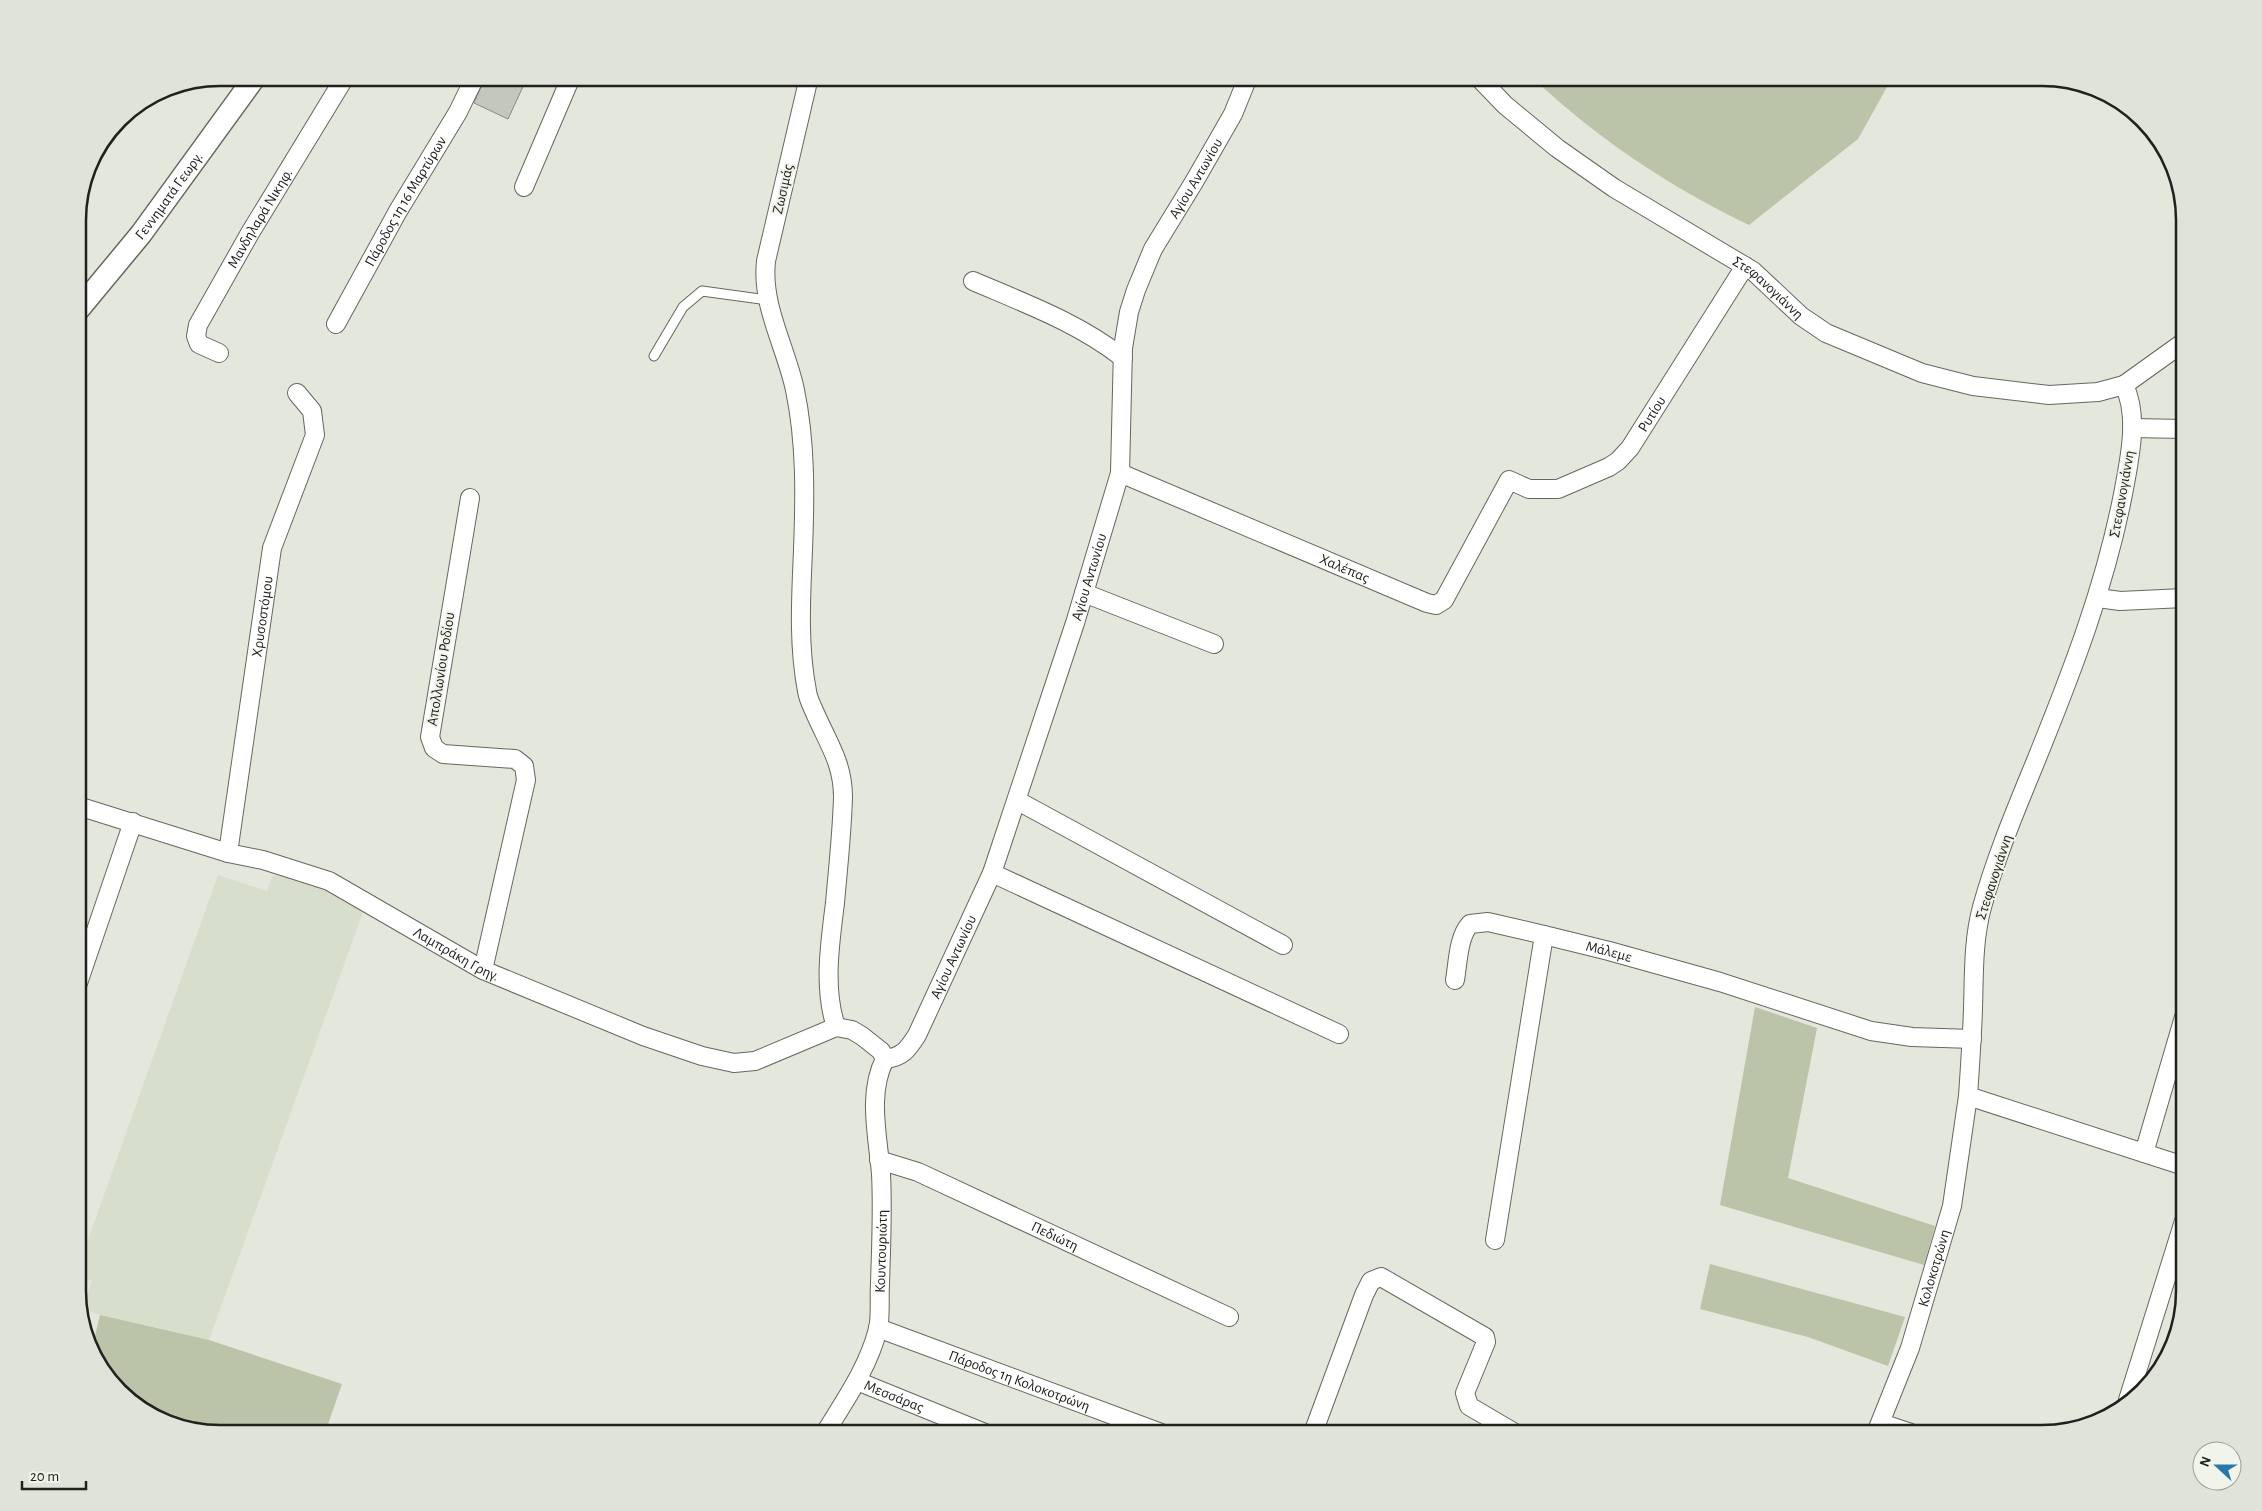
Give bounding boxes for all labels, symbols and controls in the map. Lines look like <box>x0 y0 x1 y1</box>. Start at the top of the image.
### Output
street label: Πάροδος 1η 16 Μαρτύρων <box>362 134 449 269</box>
street label: Αγίου Αντωνίου <box>1166 136 1225 221</box>
street label: Γεννηματά Γεωργ. <box>132 149 205 242</box>
street label: Ζωσιμάς <box>770 162 796 215</box>
street label: Μανδηλαρά Νικηφ. <box>224 166 295 271</box>
street label: Στεφανογιάννη <box>1730 253 1807 322</box>
street label: Ρυτίου <box>1635 393 1668 434</box>
street label: Στεφανογιάννη <box>2107 449 2137 539</box>
street label: Αγίου Αντωνίου <box>1069 531 1109 622</box>
street label: Χαλέπας <box>1318 551 1372 585</box>
street label: Χρυσοστόμου <box>249 575 275 658</box>
street label: Απολλωνίου Ροδίου <box>425 611 457 727</box>
street label: Στεφανογιάννη <box>1973 833 2015 921</box>
street label: Αγίου Αντωνίου <box>927 913 979 1001</box>
street label: Λαμπράκη Γρηγ. <box>411 924 501 983</box>
street label: Μάλεμε <box>1584 938 1634 965</box>
street label: Κουντουριώτη <box>872 1210 889 1293</box>
street label: Πεδιώτη <box>1029 1218 1081 1253</box>
street label: Κολοκοτρώνη <box>1915 1228 1952 1308</box>
street label: Πάροδος 1η Κολοκοτρώνη <box>947 1347 1092 1414</box>
street label: Μεσσάρας <box>862 1377 926 1415</box>
north arrow <box>2192 1441 2242 1491</box>
text: N <box>2198 1455 2214 1469</box>
scale bar <box>22 1458 86 1490</box>
text: 20 m <box>30 1469 59 1484</box>

